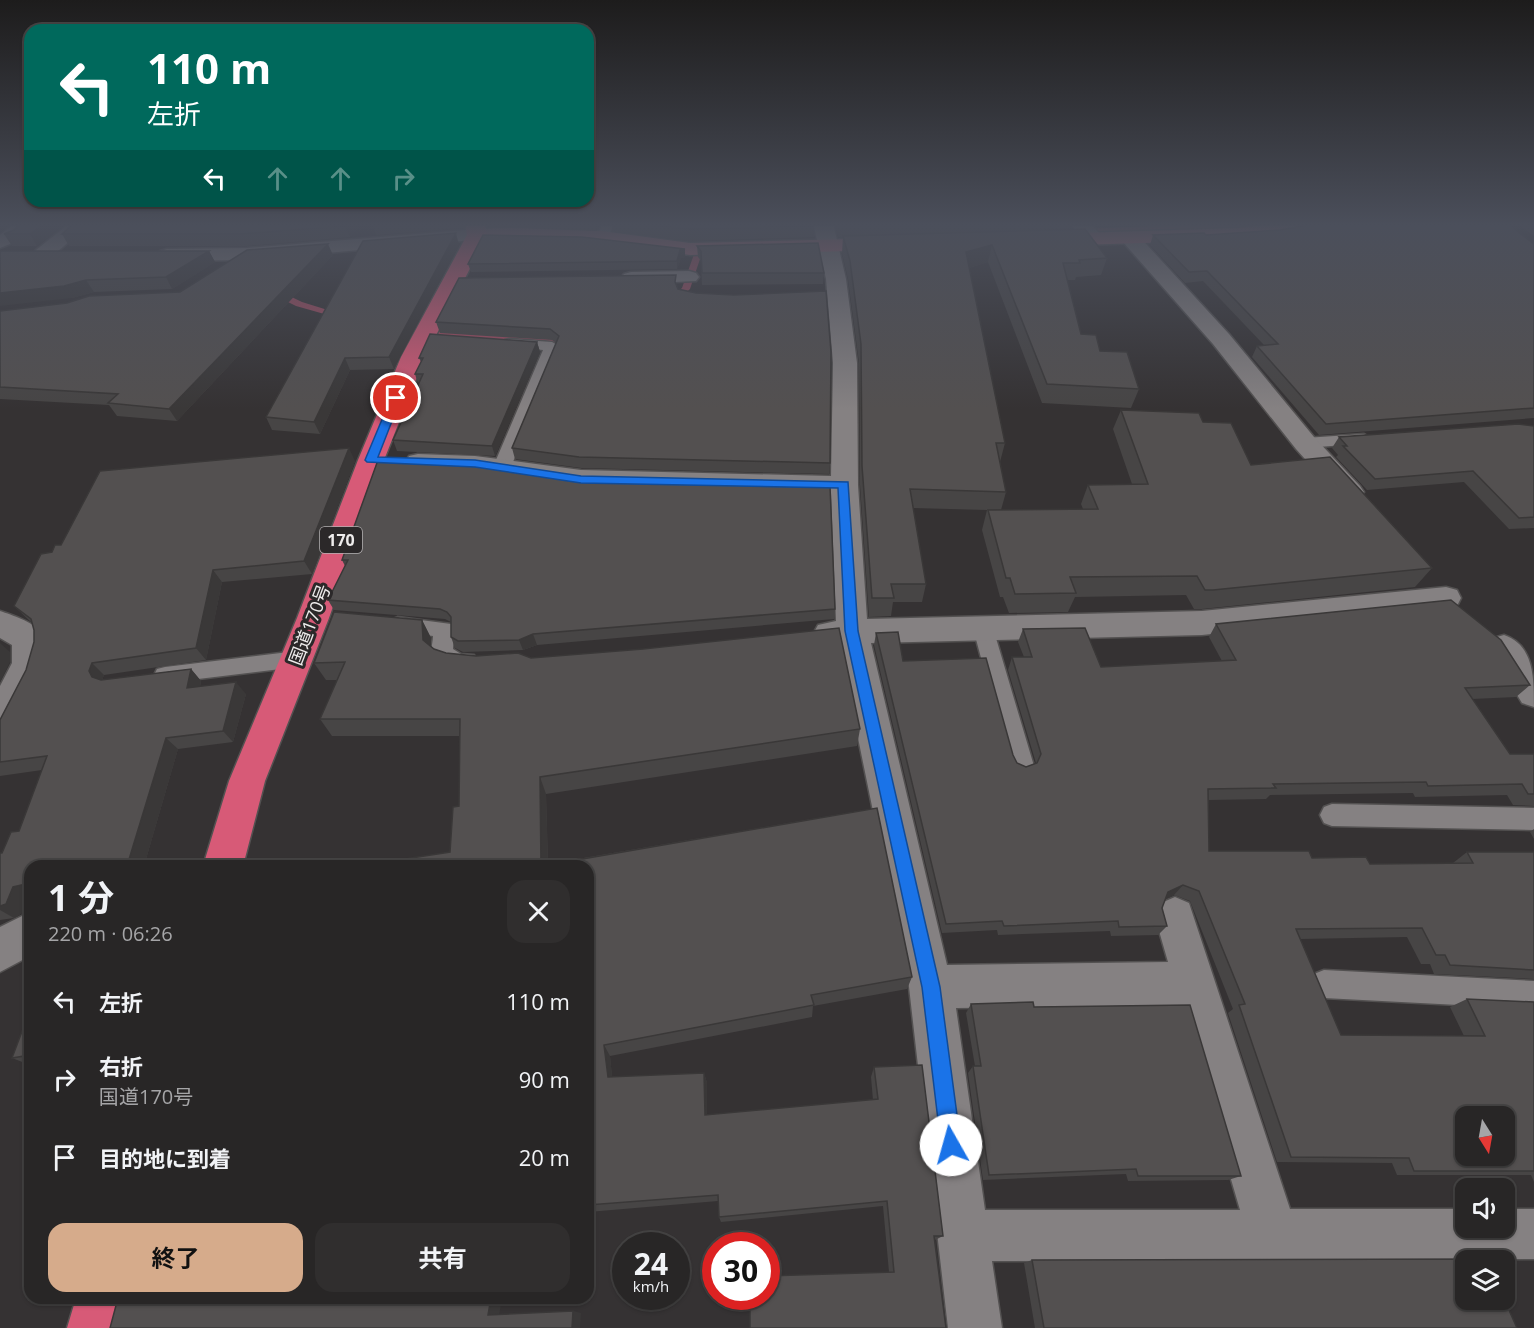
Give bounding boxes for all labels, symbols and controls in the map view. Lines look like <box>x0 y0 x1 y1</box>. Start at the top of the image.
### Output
text: 110 m <box>147 39 271 96</box>
icon: left <box>48 48 126 126</box>
text: 左折 <box>147 95 201 132</box>
icon: left <box>198 162 231 195</box>
icon: ahead <box>261 162 294 195</box>
icon: ahead <box>324 162 357 195</box>
icon: right <box>387 162 420 195</box>
pin <box>370 372 421 423</box>
icon: arrive <box>379 381 412 414</box>
road number: 170 <box>320 527 362 553</box>
street label: 国道170号 <box>283 581 335 669</box>
text: 1 分 <box>48 873 114 922</box>
button: close <box>507 880 570 943</box>
text: 220 m · 06:26 <box>48 920 173 947</box>
icon: left <box>48 985 81 1018</box>
text: 110 m <box>506 986 570 1016</box>
text: 左折 <box>99 987 143 1017</box>
text: 右折 <box>99 1051 143 1081</box>
icon: right <box>48 1063 81 1096</box>
text: 90 m <box>519 1064 570 1094</box>
text: 国道170号 <box>99 1083 193 1110</box>
north arrow <box>1455 1106 1515 1166</box>
map controls <box>1455 1106 1515 1310</box>
position arrow <box>919 1113 983 1177</box>
icon: arrive <box>48 1141 81 1174</box>
text: 20 m <box>519 1142 570 1172</box>
text: 目的地に到着 <box>99 1143 231 1173</box>
button: sound <box>1455 1178 1515 1238</box>
button: 終了 <box>48 1223 303 1292</box>
button: 共有 <box>315 1223 570 1292</box>
speed limit sign: 30 <box>702 1232 780 1310</box>
text: 24 <box>634 1243 668 1284</box>
button: layers <box>1455 1250 1515 1310</box>
text: km/h <box>633 1276 669 1296</box>

